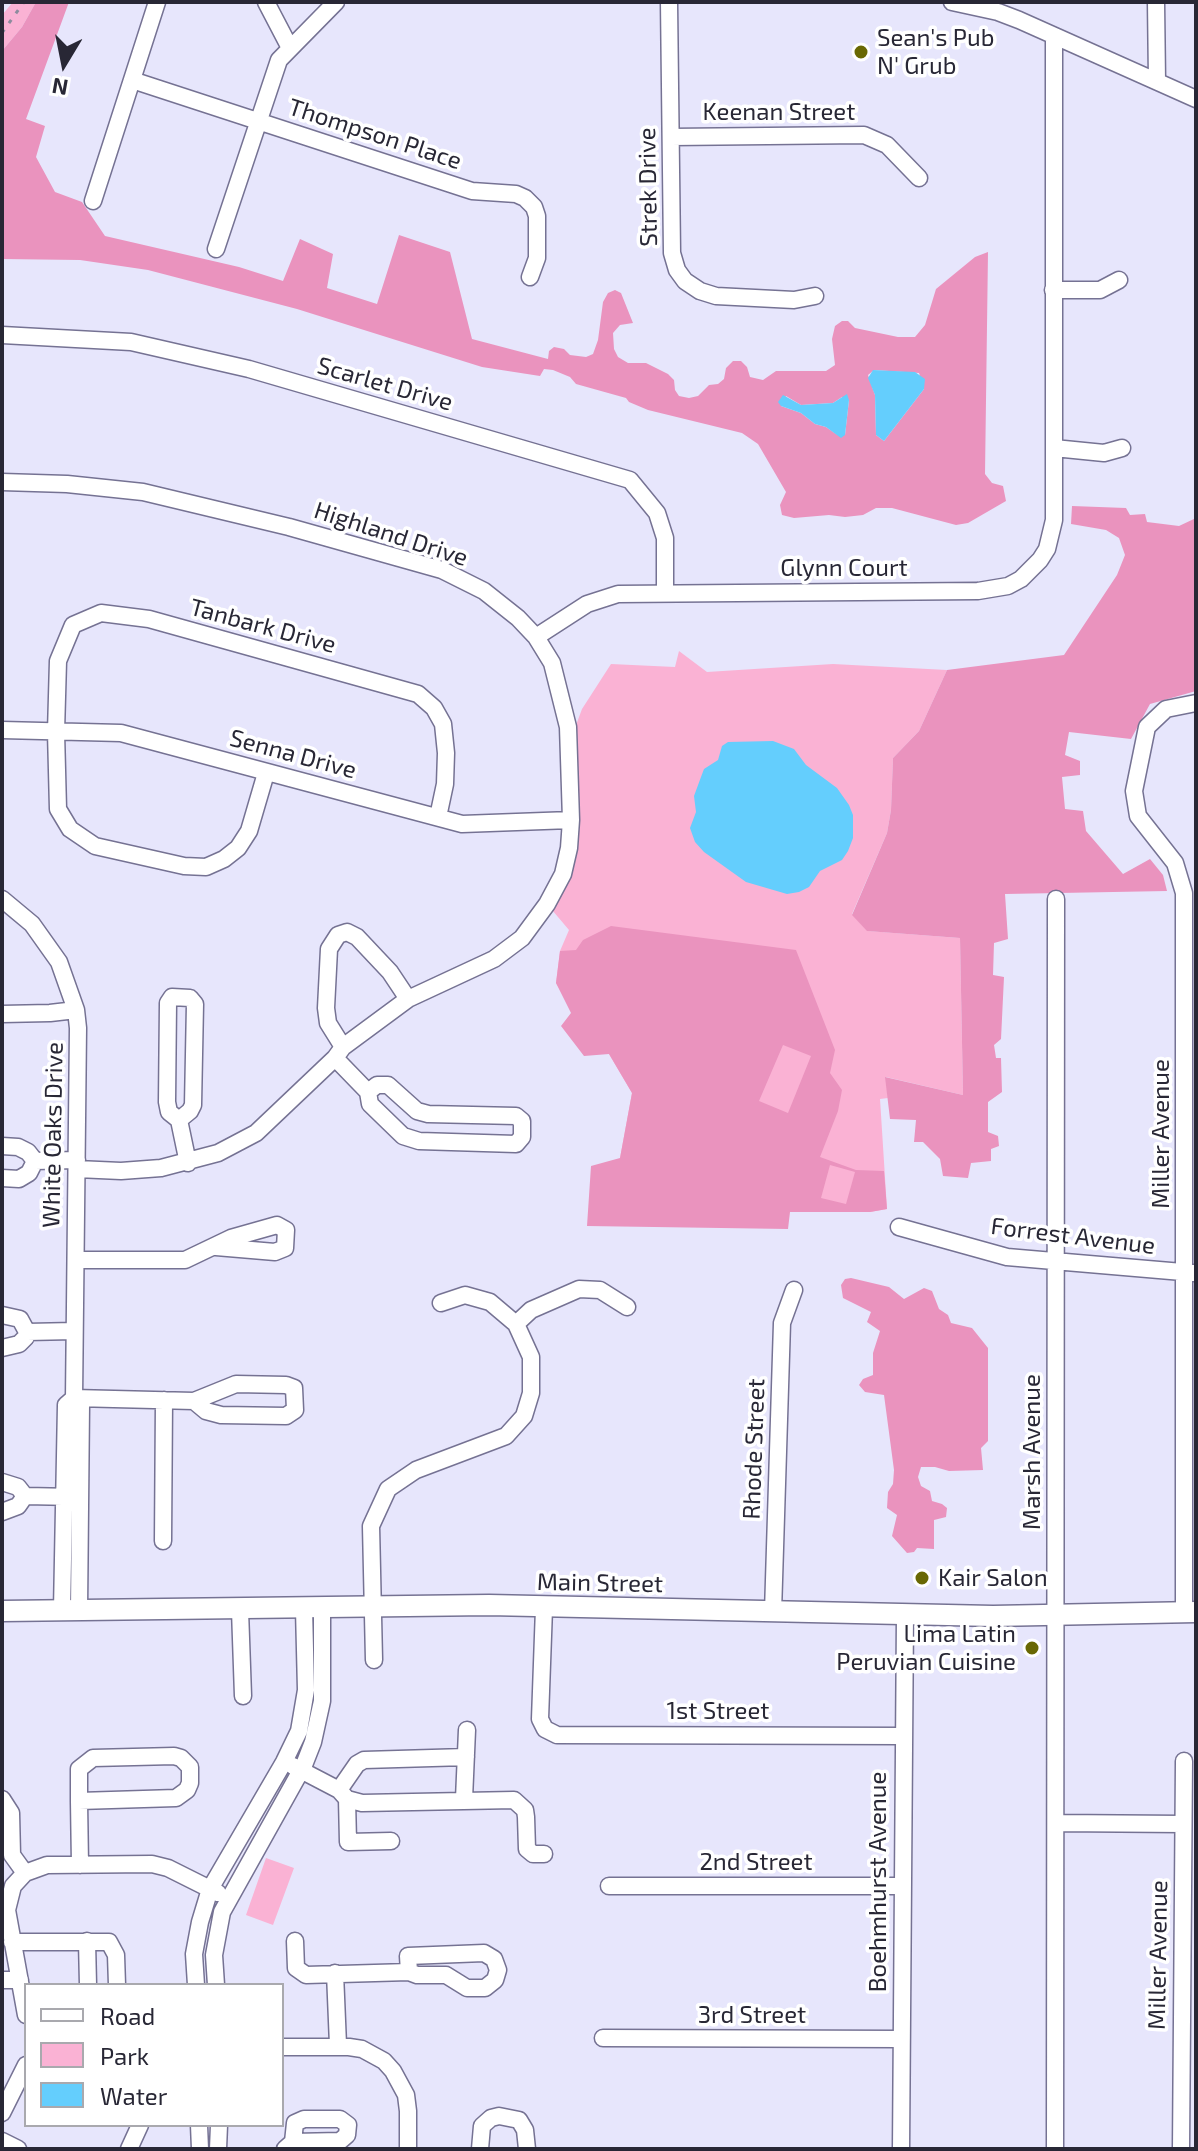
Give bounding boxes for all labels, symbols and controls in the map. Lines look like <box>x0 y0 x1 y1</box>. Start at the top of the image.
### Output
north arrow <box>24 24 104 104</box>
place label: Sean's Pub N' Grub <box>877 24 994 80</box>
marker: Sean's Pub N' Grub <box>852 43 870 61</box>
text: N <box>50 73 70 102</box>
street label: Thompson Place <box>285 92 465 176</box>
street label: Keenan Street <box>703 98 855 126</box>
street label: Strek Drive <box>633 127 663 247</box>
street label: Scarlet Drive <box>314 351 456 417</box>
street label: Highland Drive <box>311 496 471 572</box>
street label: Glynn Court <box>780 554 908 582</box>
street label: Tanbark Drive <box>187 593 339 659</box>
street label: Senna Drive <box>227 723 359 785</box>
street label: White Oaks Drive <box>37 1042 69 1228</box>
street label: Miller Avenue <box>1147 1059 1175 1209</box>
street label: Forrest Avenue <box>989 1212 1157 1260</box>
street label: Marsh Avenue <box>1018 1374 1046 1530</box>
street label: Rhode Street <box>737 1378 771 1520</box>
place label: Kair Salon <box>938 1564 1048 1592</box>
street label: Main Street <box>537 1568 663 1598</box>
marker: Kair Salon <box>913 1569 931 1587</box>
place label: Lima Latin Peruvian Cuisine <box>836 1620 1016 1676</box>
marker: Lima Latin Peruvian Cuisine <box>1023 1639 1041 1657</box>
street label: 1st Street <box>667 1697 769 1725</box>
street label: Boehmhurst Avenue <box>864 1772 892 1992</box>
street label: 2nd Street <box>699 1848 813 1876</box>
street label: Miller Avenue <box>1142 1880 1174 2030</box>
legend <box>24 1983 284 2127</box>
text: Road <box>100 2001 155 2030</box>
street label: 3rd Street <box>698 2001 806 2029</box>
text: Park <box>100 2041 149 2070</box>
text: Water <box>100 2081 167 2110</box>

